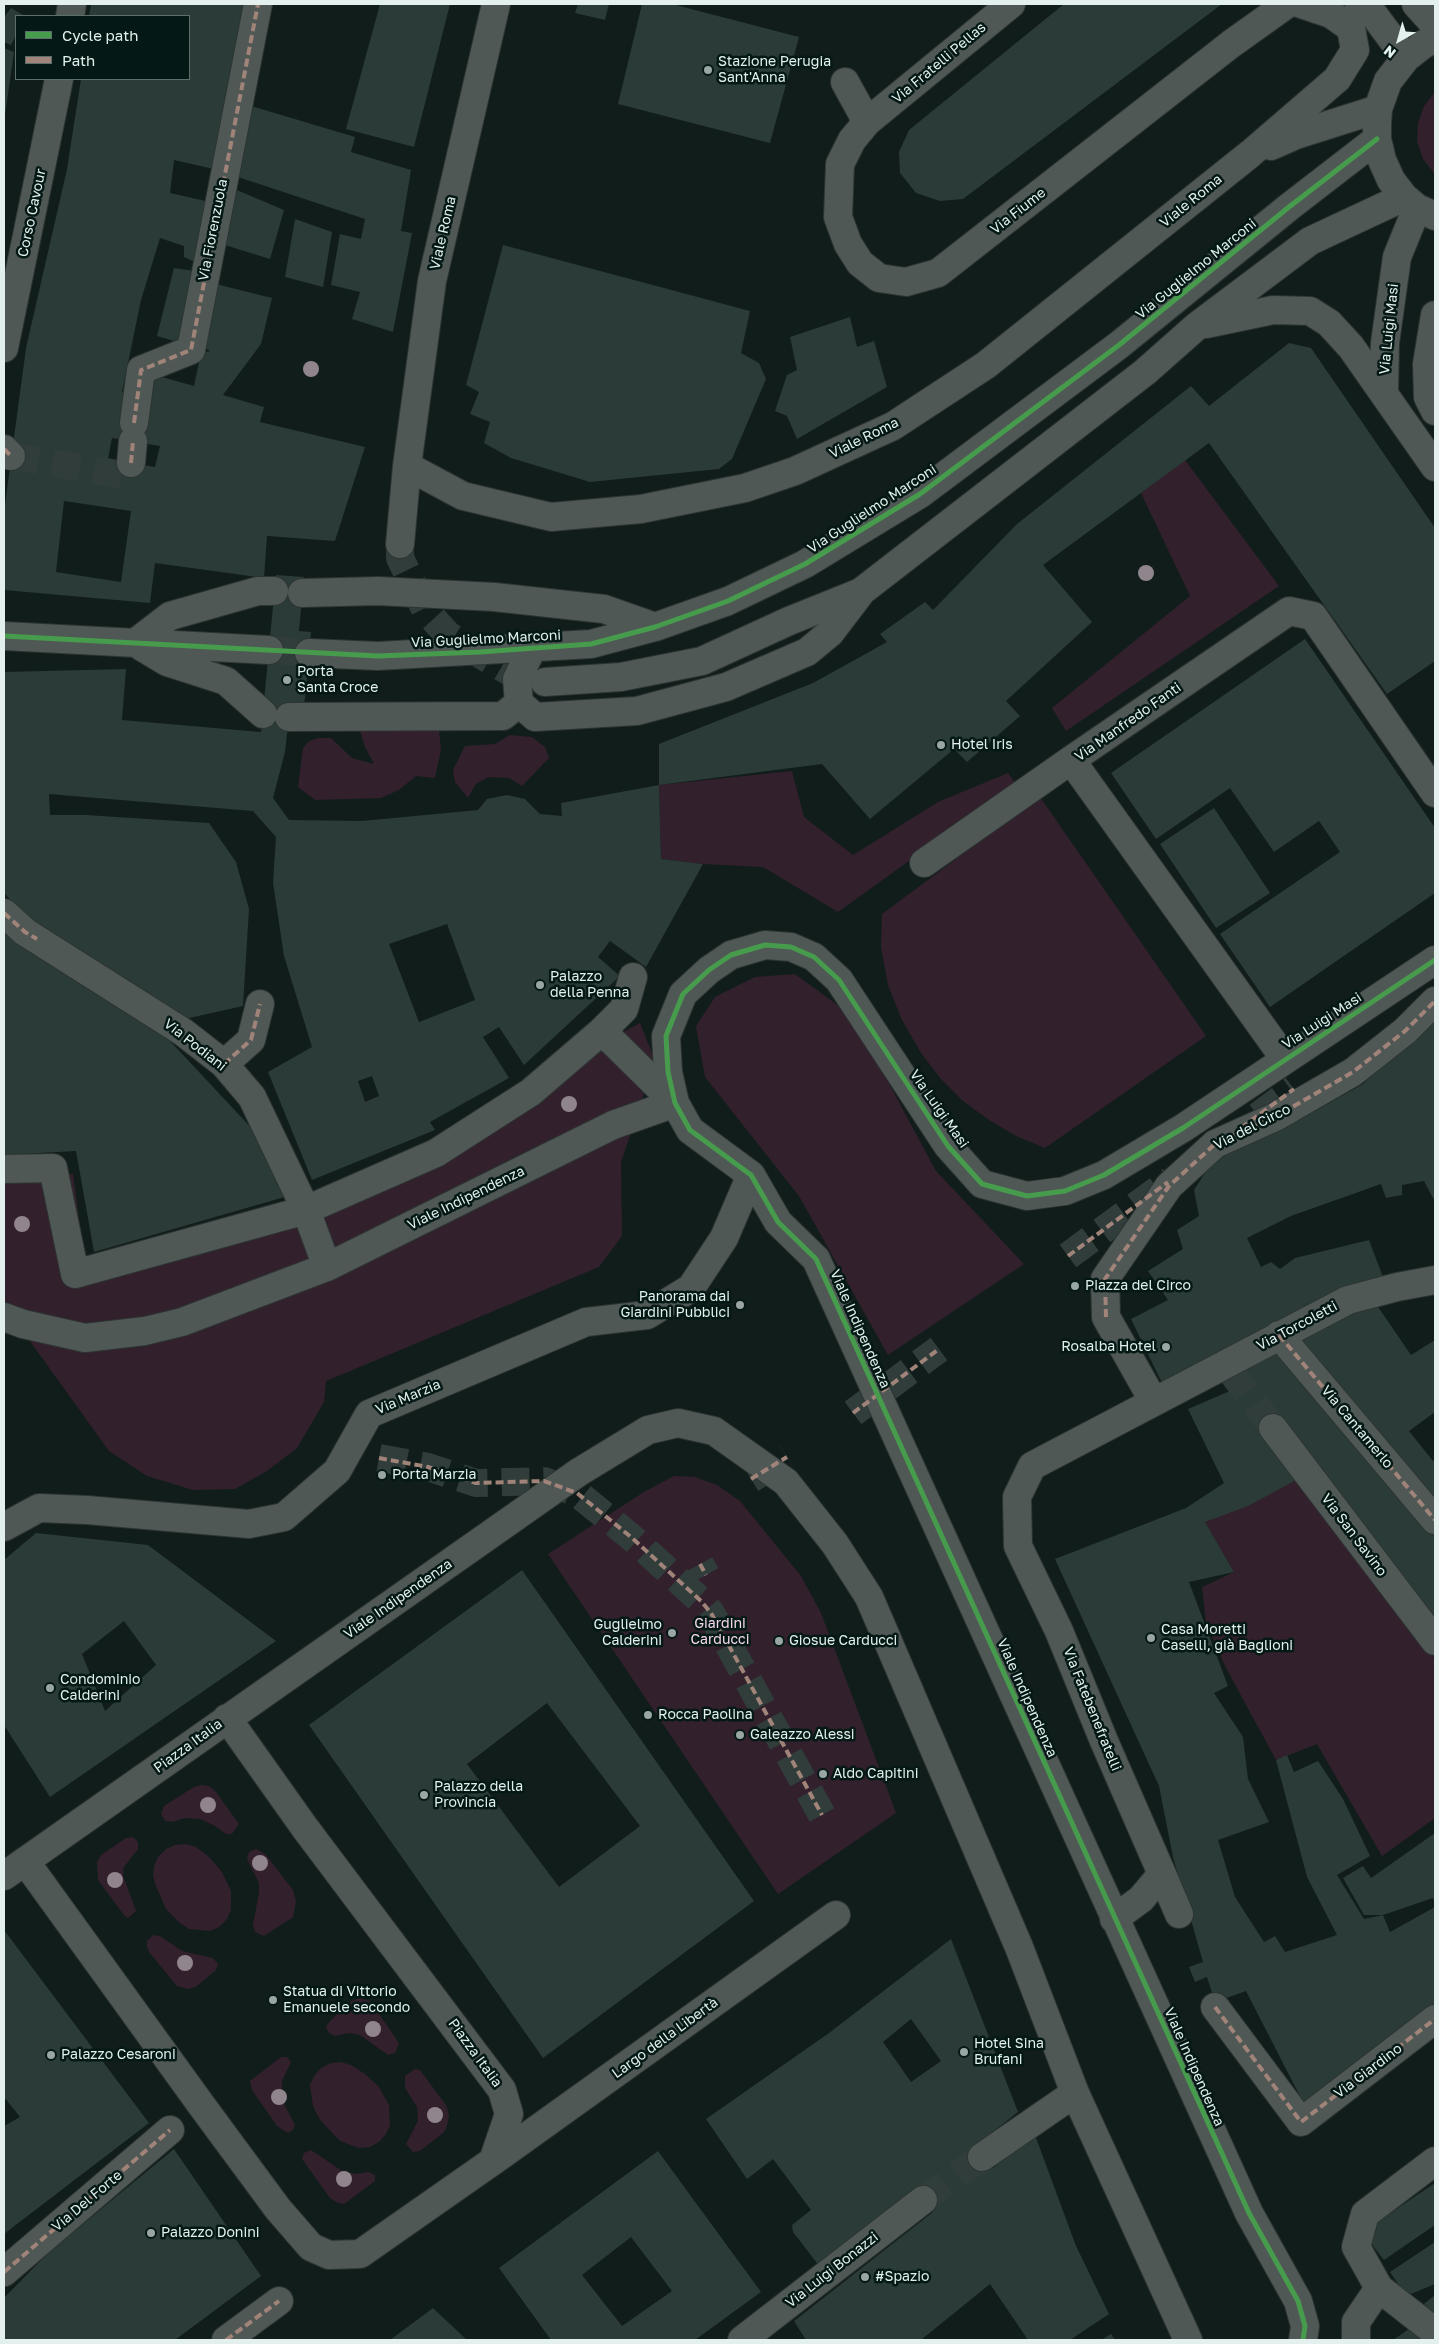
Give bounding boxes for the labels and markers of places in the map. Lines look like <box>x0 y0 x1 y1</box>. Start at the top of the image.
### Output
place label: Stazione Perugia Sant'Anna <box>718 54 831 86</box>
marker: Stazione Perugia Sant'Anna <box>702 64 714 76</box>
place label: Porta Santa Croce <box>297 664 378 696</box>
marker: Porta Santa Croce <box>281 674 293 686</box>
place label: Hotel Iris <box>951 737 1013 753</box>
marker: Hotel Iris <box>935 739 947 751</box>
place label: Palazzo della Penna <box>550 969 629 1002</box>
marker: Palazzo della Penna <box>534 979 546 991</box>
place label: Piazza del Circo <box>1085 1278 1191 1294</box>
marker: Piazza del Circo <box>1069 1280 1081 1292</box>
place label: Panorama dai Giardini Pubblici <box>620 1289 730 1321</box>
marker: Panorama dai Giardini Pubblici <box>734 1299 746 1311</box>
place label: Rosalba Hotel <box>1061 1339 1156 1355</box>
marker: Rosalba Hotel <box>1160 1341 1172 1353</box>
place label: Porta Marzia <box>392 1467 477 1483</box>
marker: Porta Marzia <box>376 1469 388 1481</box>
place label: Guglielmo Calderini <box>593 1617 662 1650</box>
place label: Casa Moretti Caselli, già Baglioni <box>1161 1622 1293 1654</box>
marker: Guglielmo Calderini <box>666 1627 678 1639</box>
marker: Casa Moretti Caselli, già Baglioni <box>1145 1632 1157 1644</box>
place label: Giosue Carducci <box>789 1633 897 1649</box>
marker: Giosue Carducci <box>773 1635 785 1647</box>
place label: Condominio Calderini <box>60 1672 140 1704</box>
marker: Condominio Calderini <box>44 1682 56 1694</box>
place label: Rocca Paolina <box>658 1707 753 1723</box>
marker: Rocca Paolina <box>642 1709 654 1721</box>
place label: Galeazzo Alessi <box>750 1727 855 1743</box>
marker: Galeazzo Alessi <box>734 1729 746 1741</box>
place label: Aldo Capitini <box>833 1766 918 1782</box>
marker: Aldo Capitini <box>817 1768 829 1780</box>
place label: Palazzo della Provincia <box>434 1779 523 1811</box>
marker: Palazzo della Provincia <box>418 1789 430 1801</box>
place label: Statua di Vittorio Emanuele secondo <box>283 1984 410 2016</box>
marker: Statua di Vittorio Emanuele secondo <box>267 1994 279 2006</box>
place label: Hotel Sina Brufani <box>974 2036 1044 2068</box>
marker: Hotel Sina Brufani <box>958 2046 970 2058</box>
place label: Palazzo Cesaroni <box>61 2047 176 2063</box>
marker: Palazzo Cesaroni <box>45 2049 57 2061</box>
place label: Palazzo Donini <box>161 2225 260 2241</box>
marker: Palazzo Donini <box>145 2227 157 2239</box>
place label: #Spazio <box>875 2269 929 2285</box>
marker: #Spazio <box>859 2271 871 2283</box>

